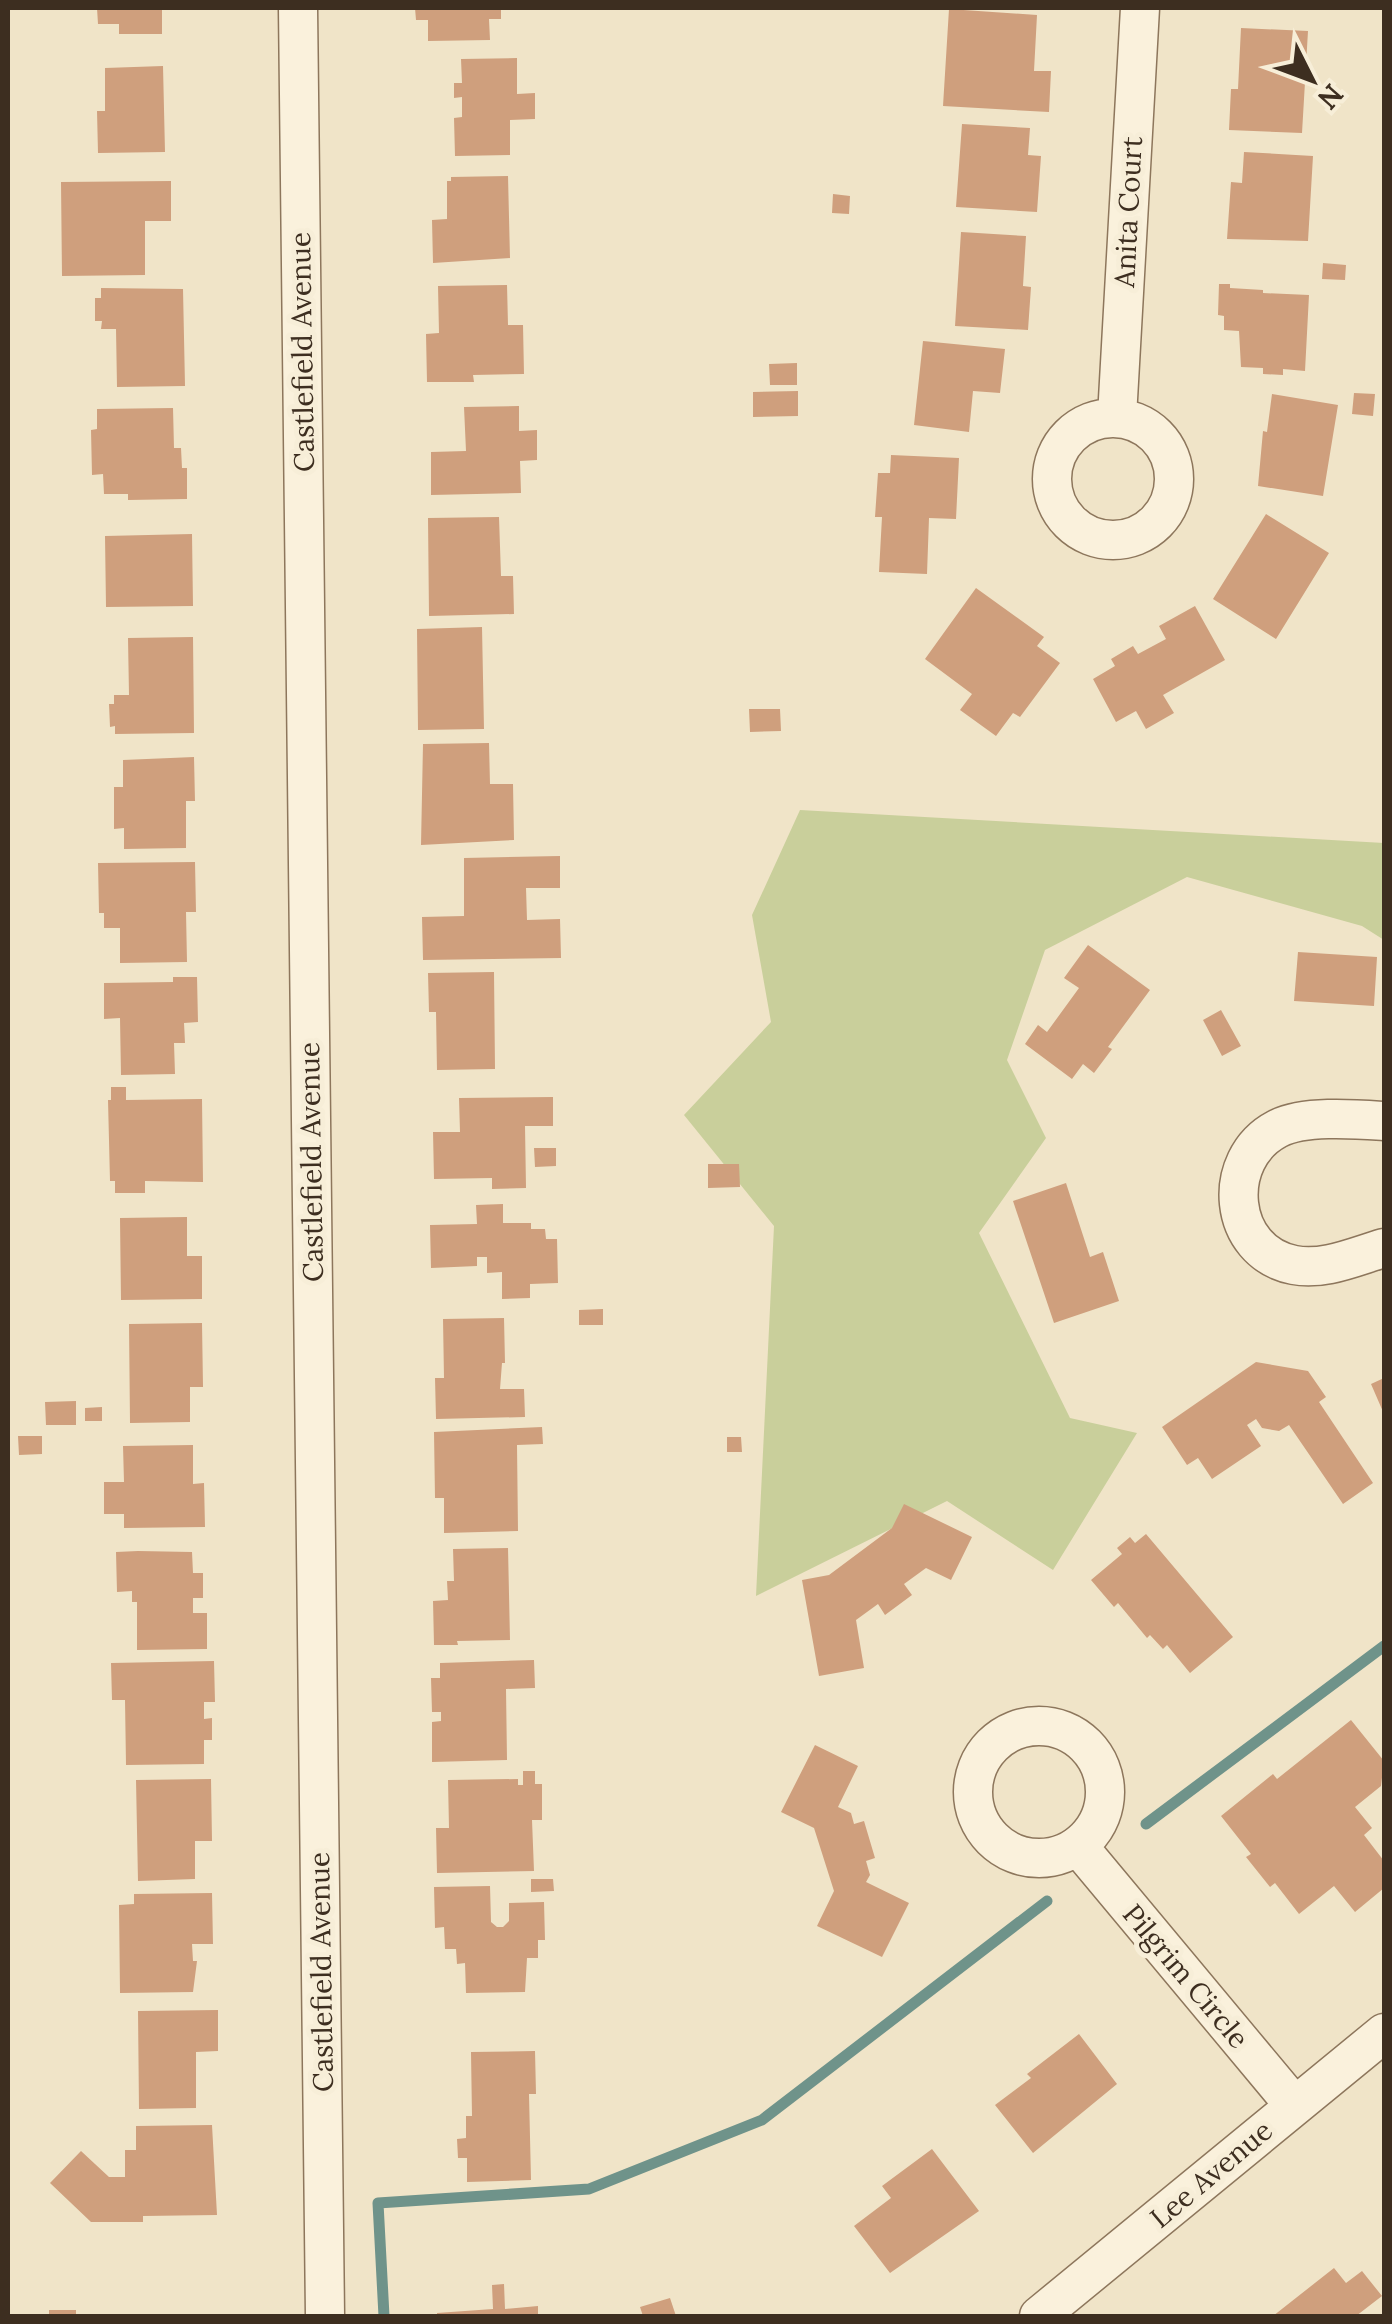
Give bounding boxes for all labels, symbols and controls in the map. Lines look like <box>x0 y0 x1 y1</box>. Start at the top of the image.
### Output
north arrow <box>1262 30 1362 130</box>
text: N <box>1310 77 1351 117</box>
street label: Anita Court <box>1106 135 1150 290</box>
street label: Castlefield Avenue <box>282 232 322 472</box>
street label: Castlefield Avenue <box>291 1042 331 1282</box>
street label: Castlefield Avenue <box>301 1852 341 2092</box>
street label: Pilgrim Circle <box>1115 1896 1257 2056</box>
street label: Lee Avenue <box>1142 2112 1280 2236</box>

